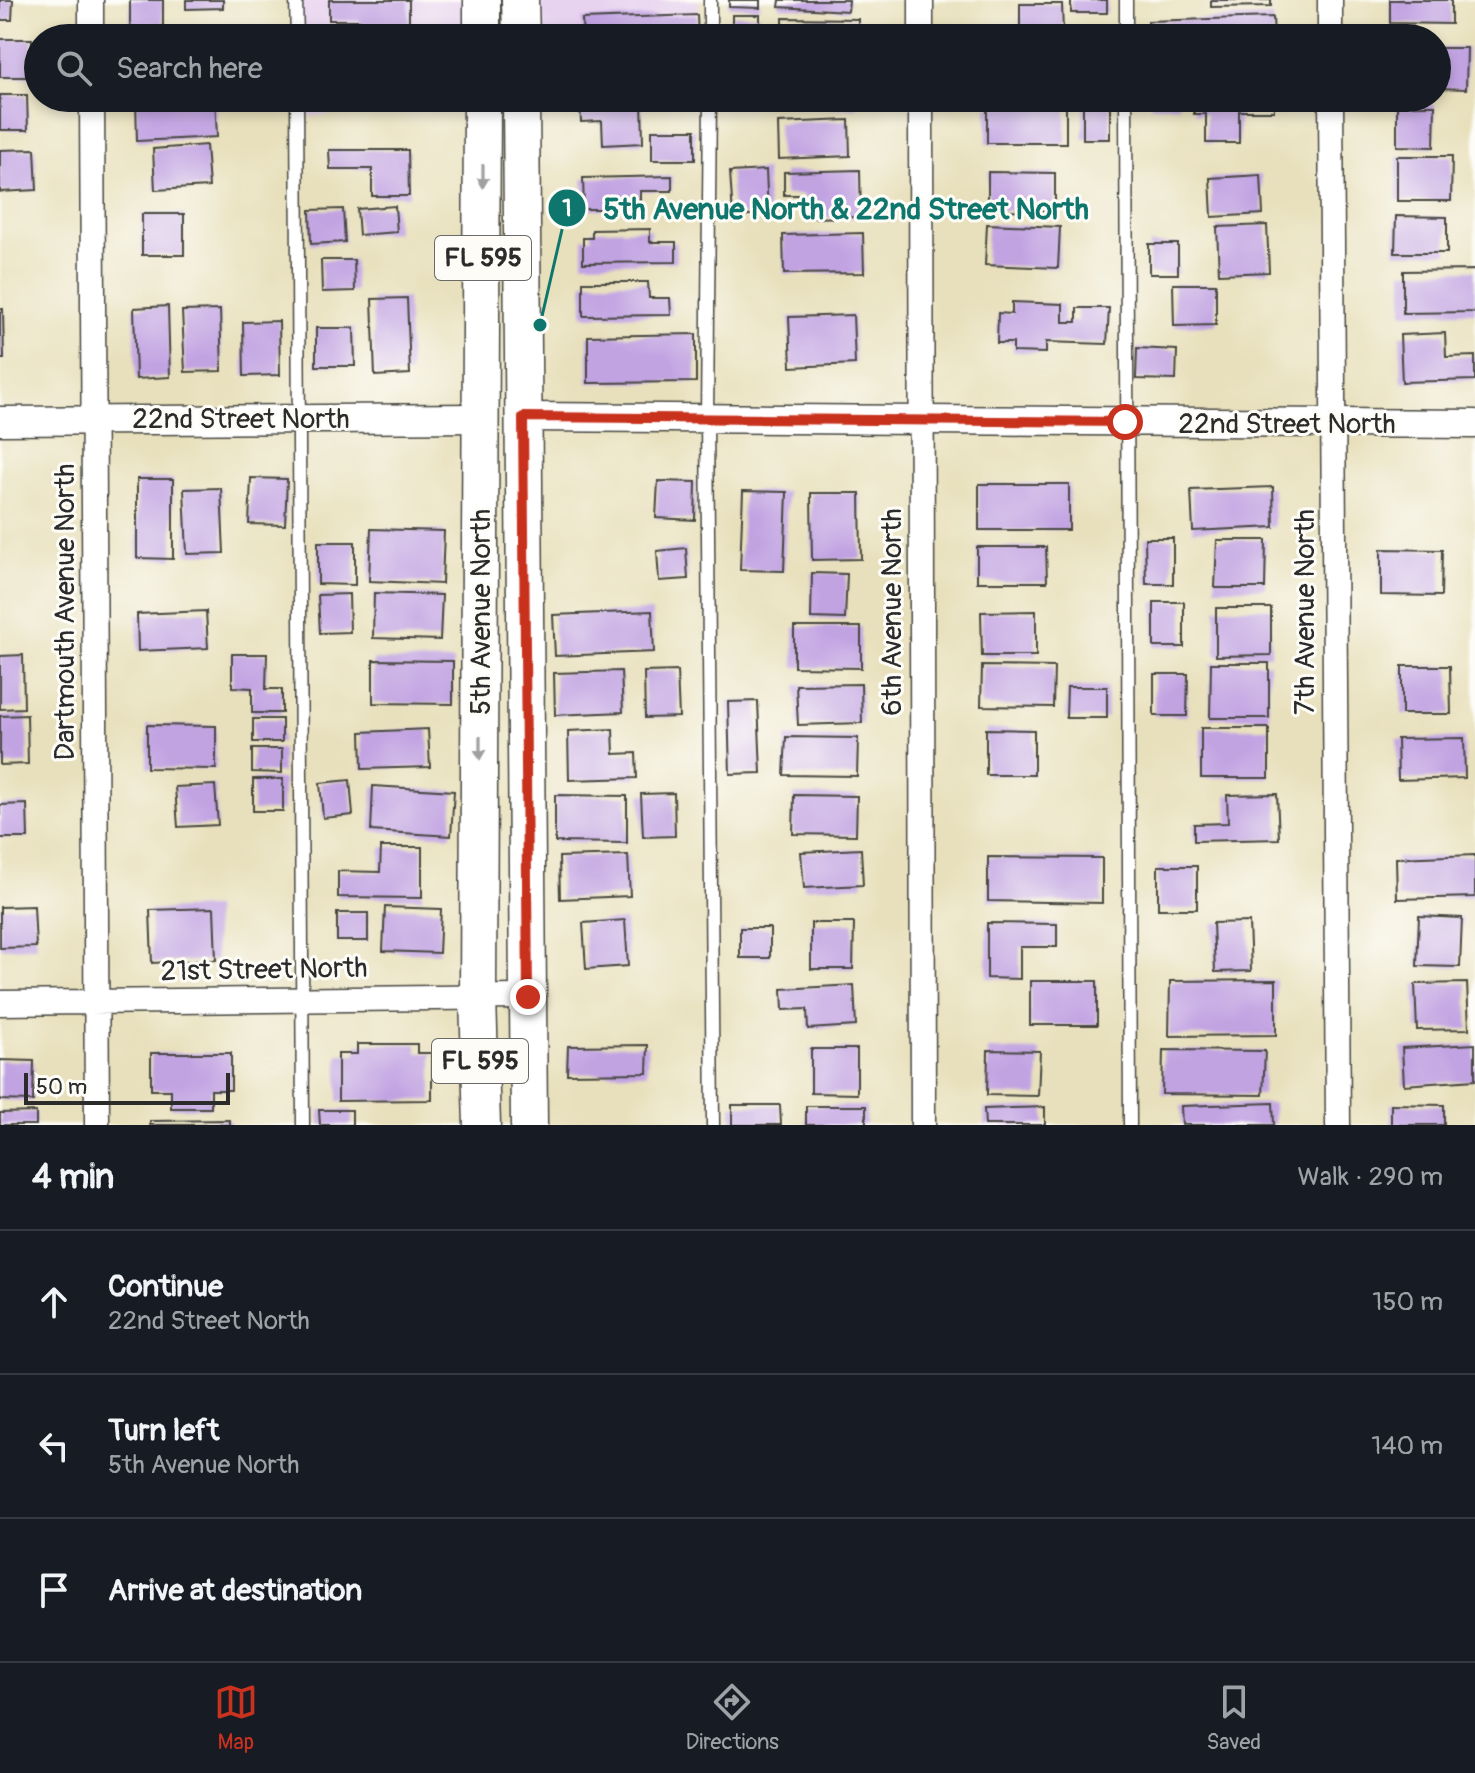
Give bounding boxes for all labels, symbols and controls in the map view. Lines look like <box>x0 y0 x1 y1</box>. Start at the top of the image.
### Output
search box <box>24 24 1451 112</box>
icon: search <box>52 46 96 90</box>
text: Search here <box>116 50 263 87</box>
one-way arrow <box>477 164 489 189</box>
callout: 5th Avenue North & 22nd Street North <box>547 181 1104 235</box>
text: 5th Avenue North & 22nd Street North <box>603 191 1089 228</box>
text: 1 <box>562 194 572 223</box>
road number: FL 595 <box>435 236 531 280</box>
street label: 22nd Street North <box>132 402 350 437</box>
route start <box>1107 404 1143 440</box>
street label: 22nd Street North <box>1178 407 1396 442</box>
street label: Dartmouth Avenue North <box>48 464 83 760</box>
street label: 6th Avenue North <box>875 508 910 716</box>
street label: 5th Avenue North <box>464 509 499 715</box>
street label: 7th Avenue North <box>1288 509 1323 715</box>
one-way arrow <box>474 736 486 761</box>
street label: 21st Street North <box>160 951 368 989</box>
route end <box>510 979 546 1015</box>
road number: FL 595 <box>432 1039 528 1083</box>
scale bar <box>24 1069 230 1105</box>
text: 50 m <box>36 1073 87 1101</box>
text: 4 min <box>32 1156 114 1199</box>
text: Walk · 290 m <box>1298 1161 1443 1193</box>
text: Continue <box>108 1268 223 1305</box>
icon: ahead <box>32 1280 76 1324</box>
text: 150 m <box>1372 1286 1443 1318</box>
text: 22nd Street North <box>108 1305 310 1337</box>
text: Turn left <box>108 1412 219 1449</box>
icon: left <box>32 1424 76 1468</box>
text: 140 m <box>1371 1430 1443 1462</box>
text: 5th Avenue North <box>108 1449 299 1481</box>
icon: arrive <box>32 1568 76 1612</box>
text: Arrive at destination <box>108 1572 362 1609</box>
tab: Map <box>214 1680 258 1756</box>
tab: Directions <box>686 1680 779 1756</box>
tab: Saved <box>1207 1680 1261 1756</box>

